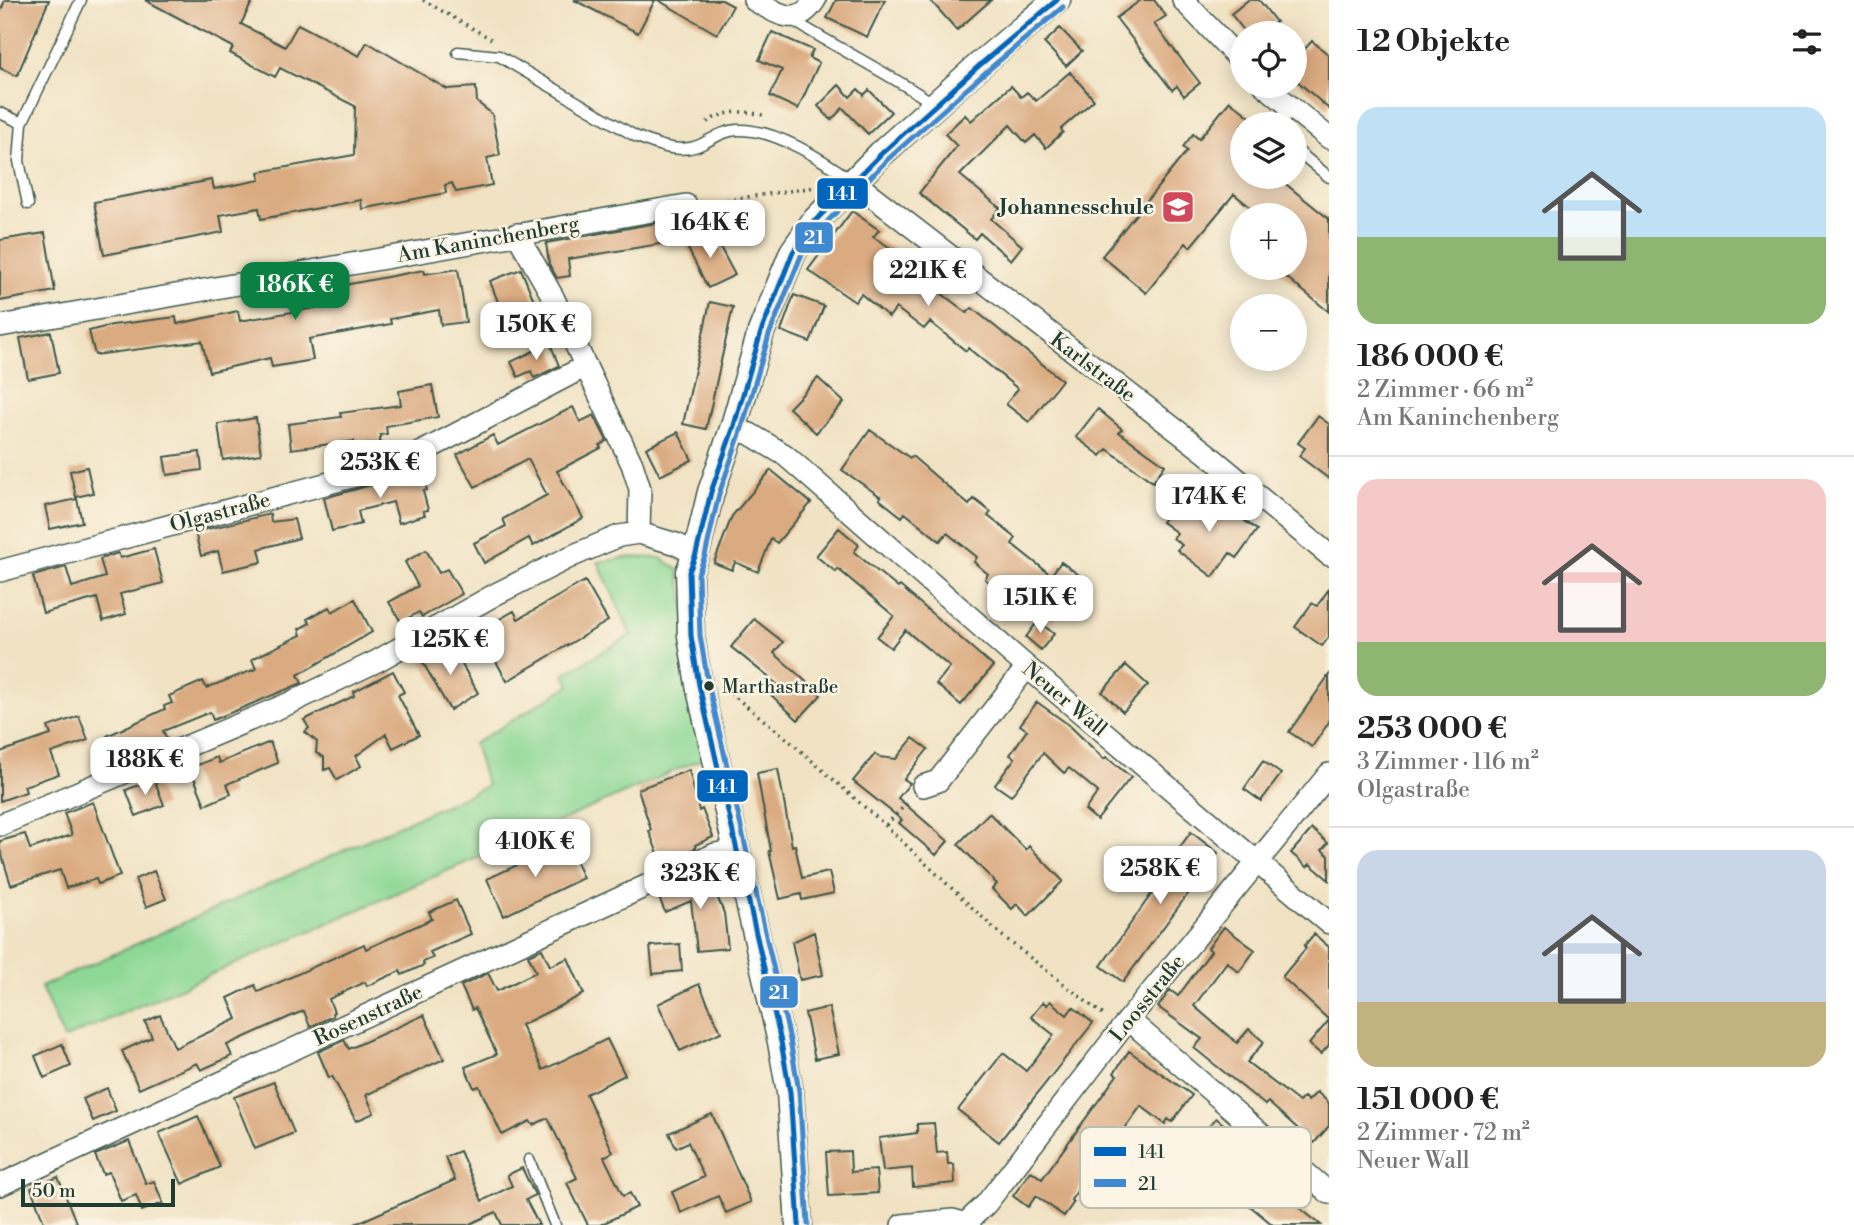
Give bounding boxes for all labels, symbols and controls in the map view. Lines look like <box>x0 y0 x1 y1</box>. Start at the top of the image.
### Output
map controls <box>1230 21 1307 371</box>
button: locate <box>1230 21 1307 98</box>
text: 12 Objekte <box>1357 23 1510 61</box>
icon: filters <box>1788 23 1826 61</box>
button: layers <box>1230 112 1307 189</box>
icon: home <box>1529 153 1655 279</box>
line badge: 141 <box>816 177 869 210</box>
text: 141 <box>827 182 857 206</box>
school or university icon: Johannesschule <box>1159 188 1197 226</box>
place label: Johannesschule <box>996 195 1154 221</box>
pin: 164K € <box>653 201 767 260</box>
button: + <box>1230 203 1307 280</box>
text: 164K € <box>671 209 749 237</box>
street label: Am Kaninchenberg <box>394 211 581 269</box>
line badge: 21 <box>794 221 834 254</box>
text: 21 <box>803 226 825 250</box>
pin: 221K € <box>871 248 985 308</box>
text: 221K € <box>889 257 967 285</box>
pin: 186K € <box>238 262 352 322</box>
text: 186K € <box>256 271 334 299</box>
button: − <box>1230 294 1307 371</box>
pin: 150K € <box>479 302 593 362</box>
text: 150K € <box>496 311 576 339</box>
street label: Karlstraße <box>1044 327 1140 408</box>
text: 186 000 € <box>1357 338 1504 376</box>
text: 2 Zimmer · 66 m² <box>1357 376 1533 404</box>
text: Am Kaninchenberg <box>1357 404 1559 432</box>
pin: 253K € <box>323 440 437 500</box>
text: 253K € <box>340 449 420 477</box>
pin: 174K € <box>1152 475 1266 534</box>
text: 174K € <box>1172 483 1246 511</box>
street label: Olgastraße <box>167 487 273 539</box>
icon: home <box>1529 525 1655 651</box>
pin: 151K € <box>983 576 1097 635</box>
text: 151K € <box>1003 584 1077 612</box>
pin: 125K € <box>393 618 507 677</box>
text: 125K € <box>411 626 489 654</box>
street label: Neuer Wall <box>1017 657 1112 743</box>
place label: Marthastraße <box>722 675 838 699</box>
marker: Marthastraße <box>702 679 716 693</box>
text: 253 000 € <box>1357 710 1507 748</box>
pin: 188K € <box>88 738 202 797</box>
text: 188K € <box>106 746 184 774</box>
text: 3 Zimmer · 116 m² <box>1357 748 1539 776</box>
line badge: 141 <box>696 769 749 803</box>
text: 141 <box>707 775 737 799</box>
text: Olgastraße <box>1357 776 1470 804</box>
pin: 410K € <box>478 820 592 879</box>
text: 410K € <box>495 828 575 856</box>
pin: 258K € <box>1103 846 1217 906</box>
pin: 323K € <box>643 852 757 911</box>
text: 258K € <box>1120 855 1200 883</box>
text: 323K € <box>660 860 740 888</box>
icon: home <box>1529 896 1655 1022</box>
street label: Loosstraße <box>1104 949 1191 1048</box>
line badge: 21 <box>759 975 799 1009</box>
street label: Rosenstraße <box>310 979 427 1052</box>
text: 21 <box>768 981 790 1005</box>
text: 151 000 € <box>1357 1081 1499 1119</box>
text: 2 Zimmer · 72 m² <box>1357 1119 1530 1147</box>
legend <box>1080 1127 1311 1208</box>
text: 141 <box>1138 1140 1165 1164</box>
text: Neuer Wall <box>1357 1147 1470 1175</box>
text: 21 <box>1138 1172 1157 1196</box>
scale bar <box>21 1176 175 1208</box>
text: 50 m <box>32 1179 76 1203</box>

